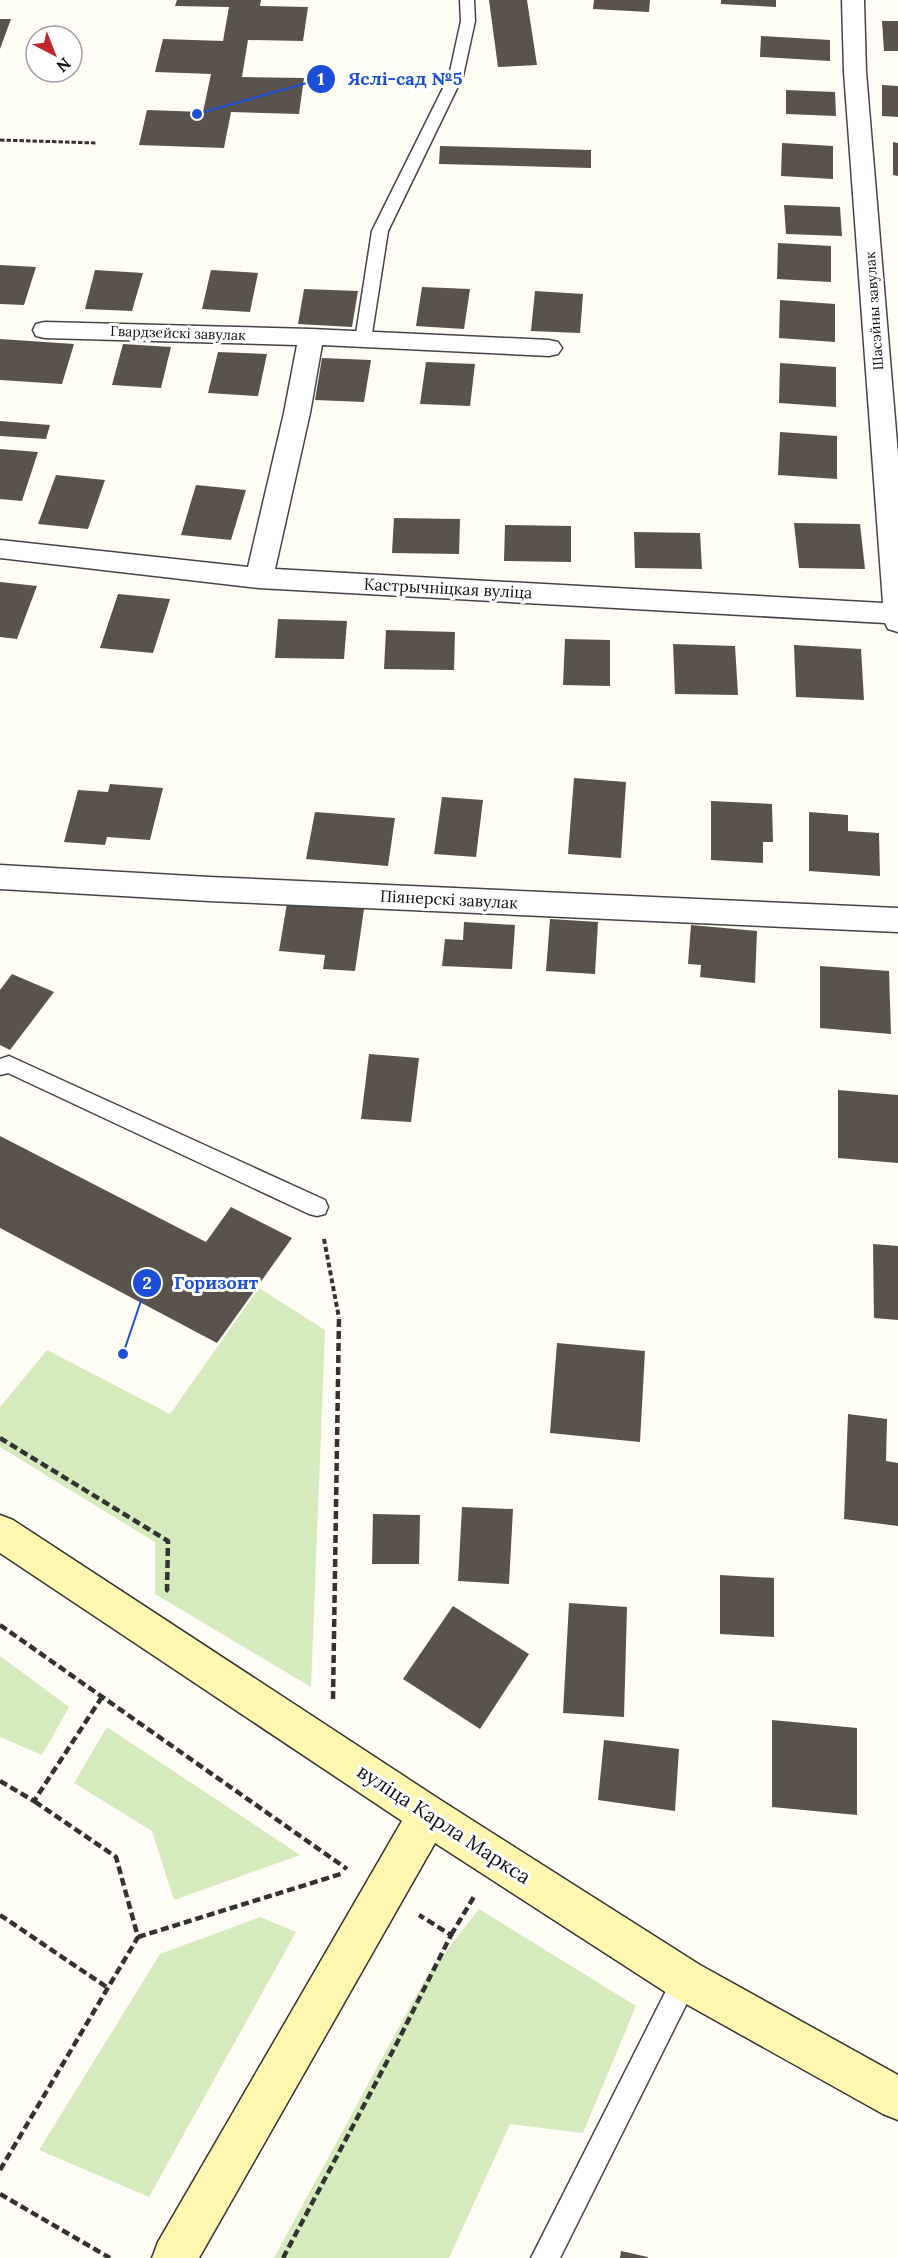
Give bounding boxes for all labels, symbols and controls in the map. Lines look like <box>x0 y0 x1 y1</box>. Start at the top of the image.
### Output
north arrow <box>24 24 84 84</box>
text: N <box>53 54 75 77</box>
callout: Яслі-сад №5 <box>306 61 475 97</box>
text: 1 <box>317 67 325 90</box>
text: Яслі-сад №5 <box>348 67 463 90</box>
street label: Шасэйны завулак <box>861 251 887 371</box>
street label: Гвардзейскі завулак <box>110 322 247 344</box>
street label: Кастрычніцкая вуліца <box>363 574 533 602</box>
street label: Піянерскі завулак <box>380 885 519 913</box>
callout: Горизонт <box>132 1265 270 1301</box>
text: 2 <box>142 1271 152 1294</box>
text: Горизонт <box>174 1271 259 1294</box>
street label: вуліца Карла Маркса <box>353 1758 536 1889</box>

